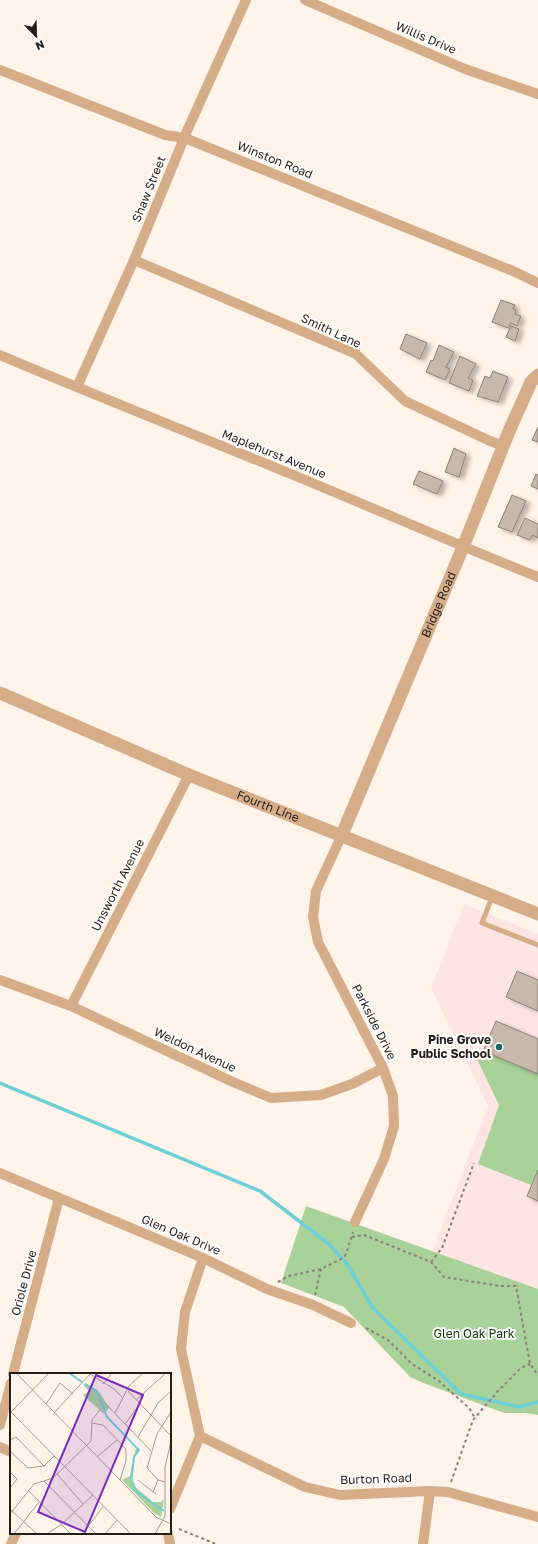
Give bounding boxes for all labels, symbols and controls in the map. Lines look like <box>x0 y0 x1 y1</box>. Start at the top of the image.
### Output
north arrow <box>16 16 56 56</box>
street label: Willis Drive <box>393 18 459 57</box>
text: N <box>34 38 46 53</box>
street label: Winston Road <box>235 138 315 182</box>
street label: Shaw Street <box>128 153 169 224</box>
street label: Smith Lane <box>299 310 364 351</box>
street label: Maplehurst Avenue <box>220 426 328 481</box>
street label: Bridge Road <box>418 569 459 640</box>
street label: Fourth Line <box>235 787 302 825</box>
street label: Unsworth Avenue <box>88 836 147 934</box>
street label: Parkside Drive <box>349 982 400 1062</box>
street label: Weldon Avenue <box>152 1024 239 1075</box>
place label: Pine Grove Public School <box>411 1032 491 1061</box>
marker: Pine Grove Public School <box>494 1042 504 1052</box>
street label: Glen Oak Drive <box>139 1211 223 1258</box>
street label: Oriole Drive <box>8 1248 39 1317</box>
park label: Glen Oak Park <box>434 1326 515 1341</box>
inset map <box>10 1373 171 1534</box>
street label: Burton Road <box>340 1470 412 1487</box>

